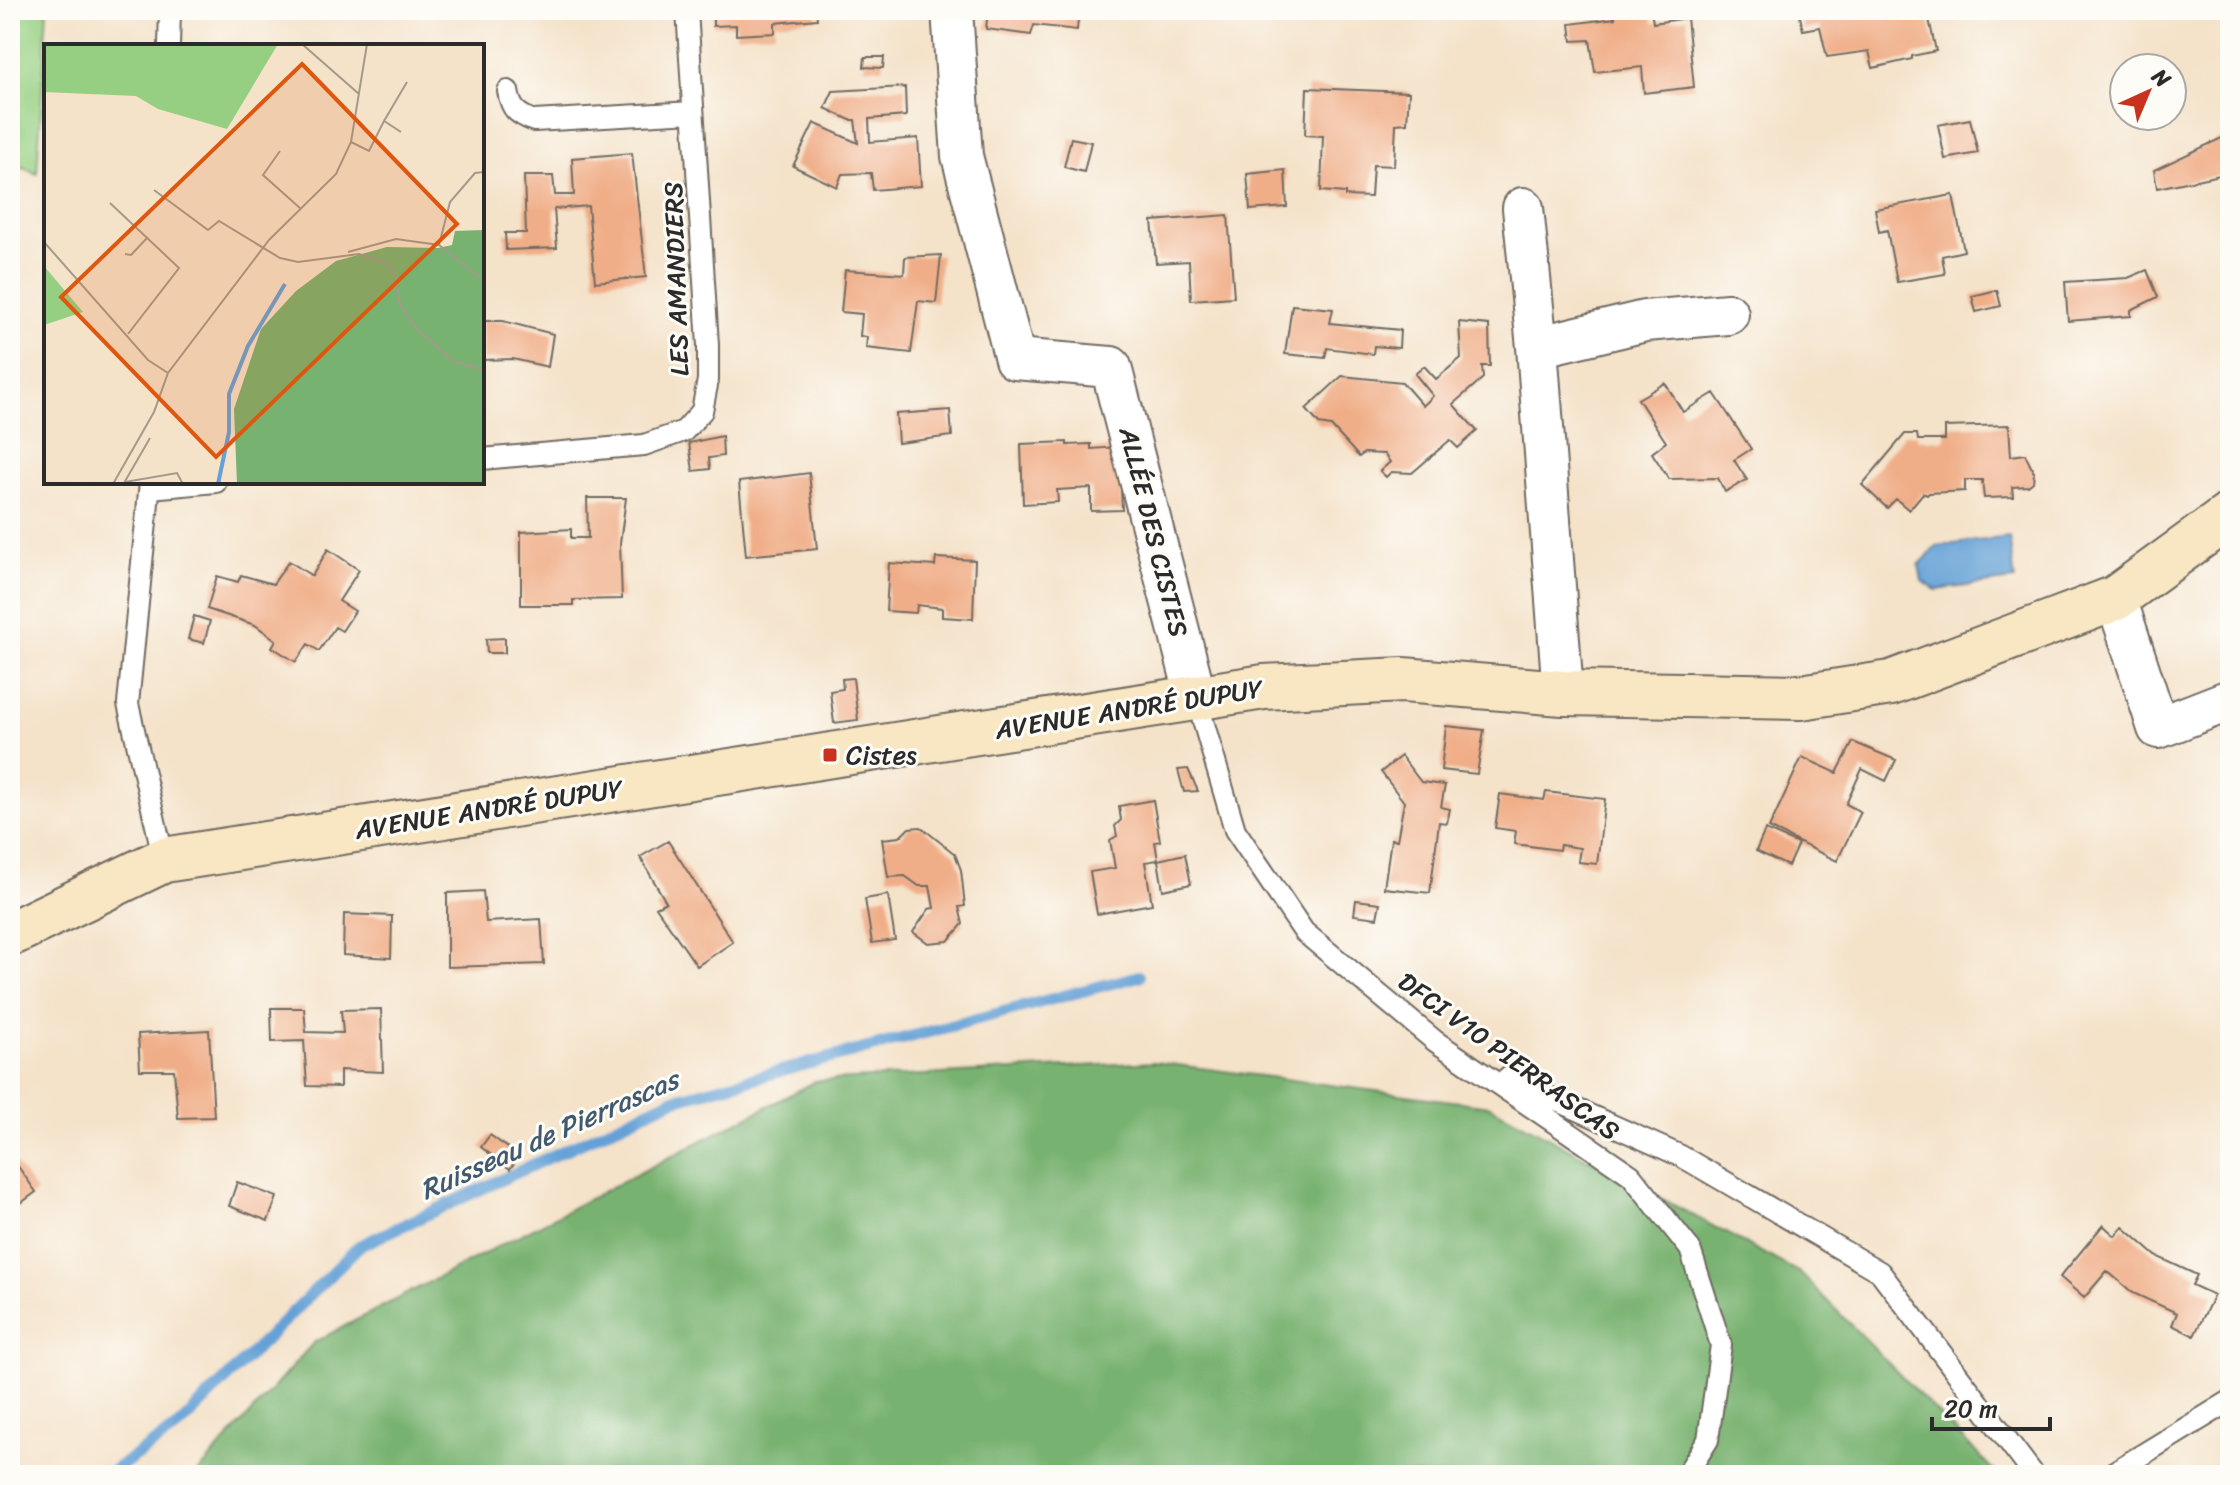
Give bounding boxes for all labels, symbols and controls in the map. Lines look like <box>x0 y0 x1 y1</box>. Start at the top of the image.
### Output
inset map <box>44 44 484 484</box>
north arrow <box>2108 52 2188 132</box>
text: N <box>2142 58 2181 98</box>
street label: LES AMANDIERS <box>650 181 702 377</box>
street label: ALLÉE DES CISTES <box>1105 421 1202 642</box>
street label: AVENUE ANDRÉ DUPUY <box>991 665 1268 753</box>
place label: Cistes <box>846 732 917 778</box>
marker: Cistes <box>821 746 839 764</box>
street label: AVENUE ANDRÉ DUPUY <box>351 765 628 853</box>
street label: DFCI V10 PIERRASCAS <box>1388 959 1630 1153</box>
water label: Ruisseau de Pierrascas <box>412 1054 690 1214</box>
scale bar <box>1932 1381 2050 1431</box>
text: 20 m <box>1944 1388 1998 1430</box>

